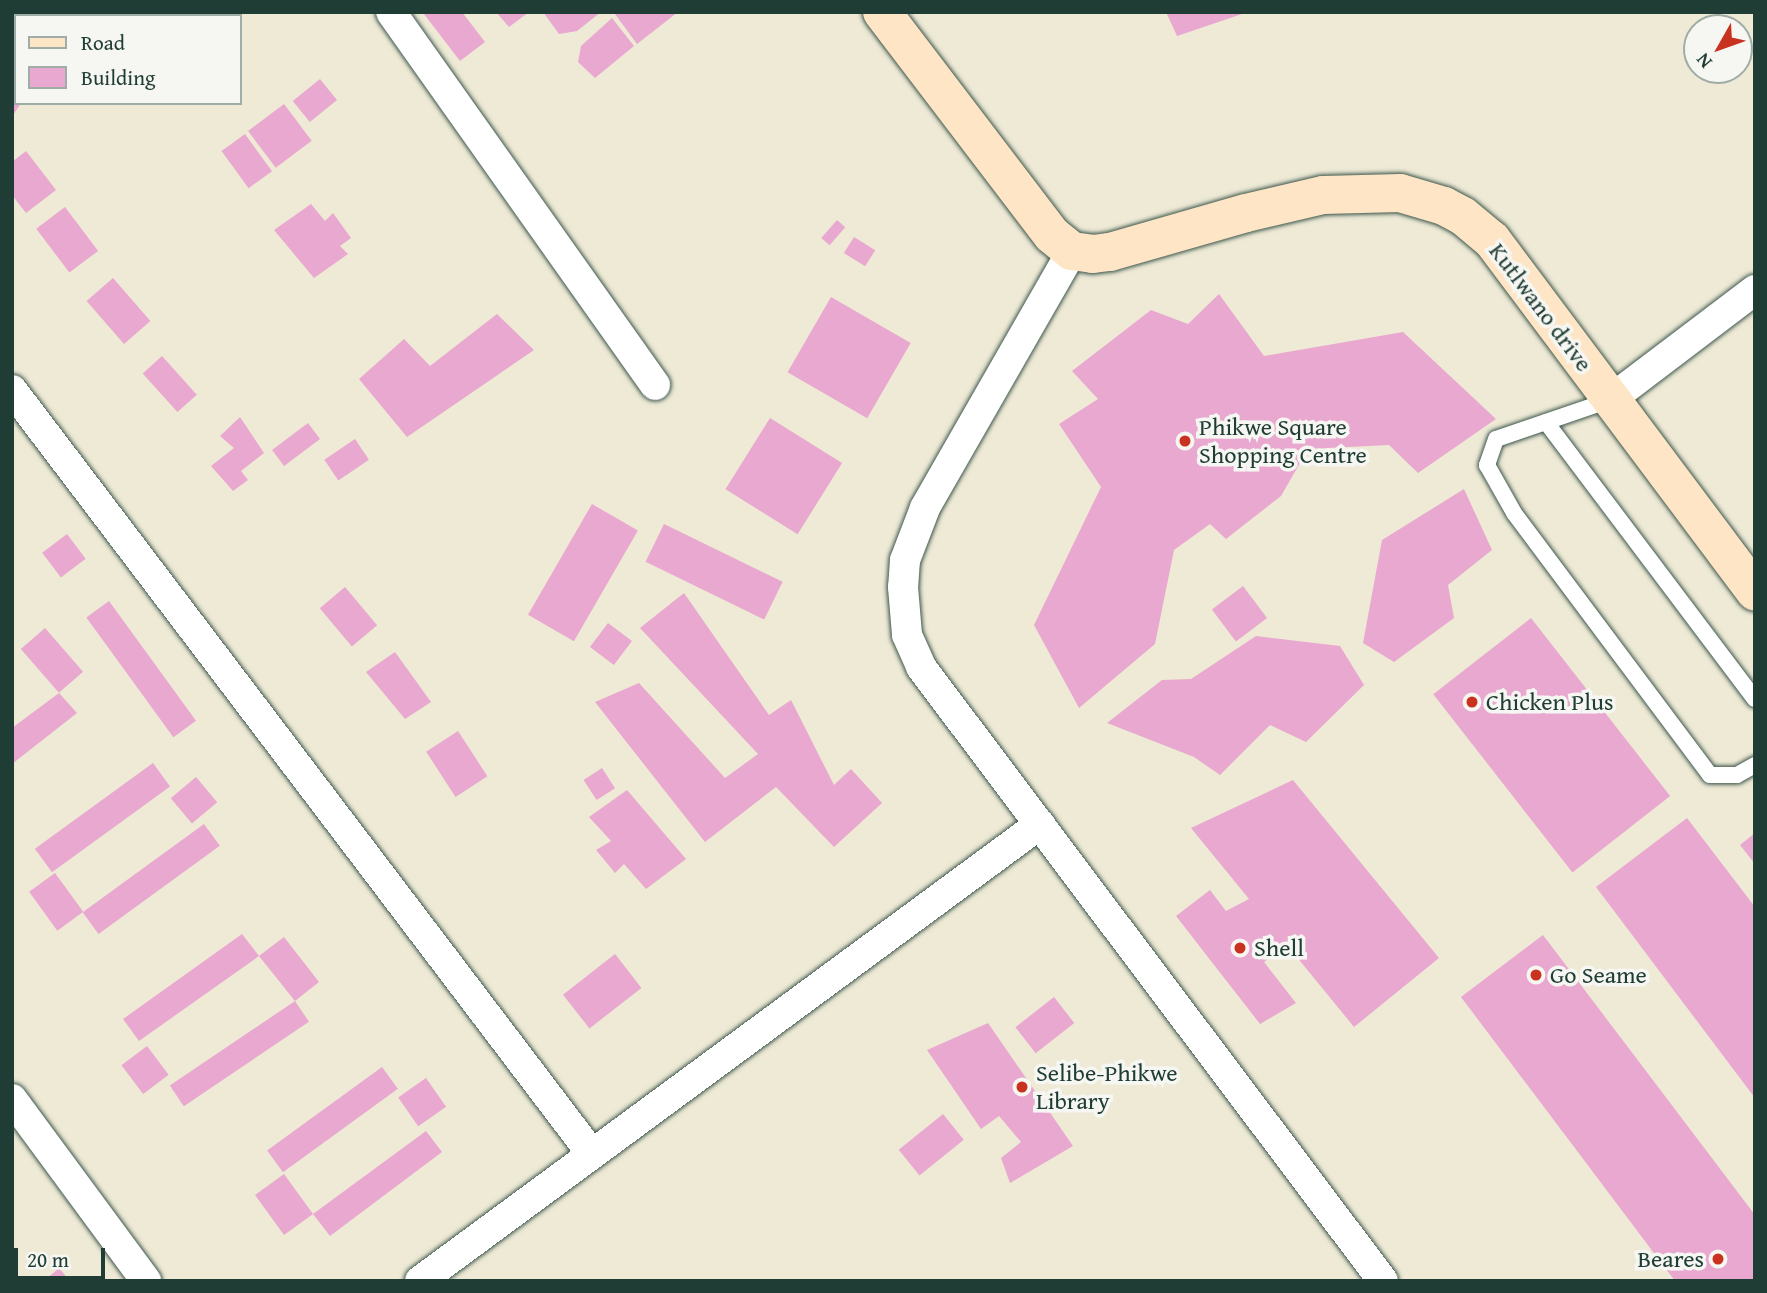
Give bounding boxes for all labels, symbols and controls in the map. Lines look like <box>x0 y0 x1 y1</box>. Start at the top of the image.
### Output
legend <box>14 14 242 105</box>
north arrow <box>1683 14 1753 84</box>
text: Road <box>81 27 125 58</box>
text: N <box>1689 47 1718 75</box>
text: Building <box>81 62 155 93</box>
street label: Kutlwano drive <box>1483 237 1599 377</box>
place label: Phikwe Square Shopping Centre <box>1199 413 1367 469</box>
marker: Phikwe Square Shopping Centre <box>1177 433 1193 449</box>
place label: Chicken Plus <box>1486 688 1613 716</box>
marker: Chicken Plus <box>1464 694 1480 710</box>
place label: Shell <box>1254 934 1304 962</box>
marker: Shell <box>1232 940 1248 956</box>
place label: Go Seame <box>1550 961 1647 989</box>
marker: Go Seame <box>1528 967 1544 983</box>
place label: Selibe-Phikwe Library <box>1036 1059 1178 1115</box>
marker: Selibe-Phikwe Library <box>1014 1079 1030 1095</box>
scale bar <box>18 1234 108 1278</box>
text: 20 m <box>27 1244 69 1275</box>
place label: Beares <box>1637 1245 1704 1273</box>
marker: Beares <box>1710 1251 1726 1267</box>

